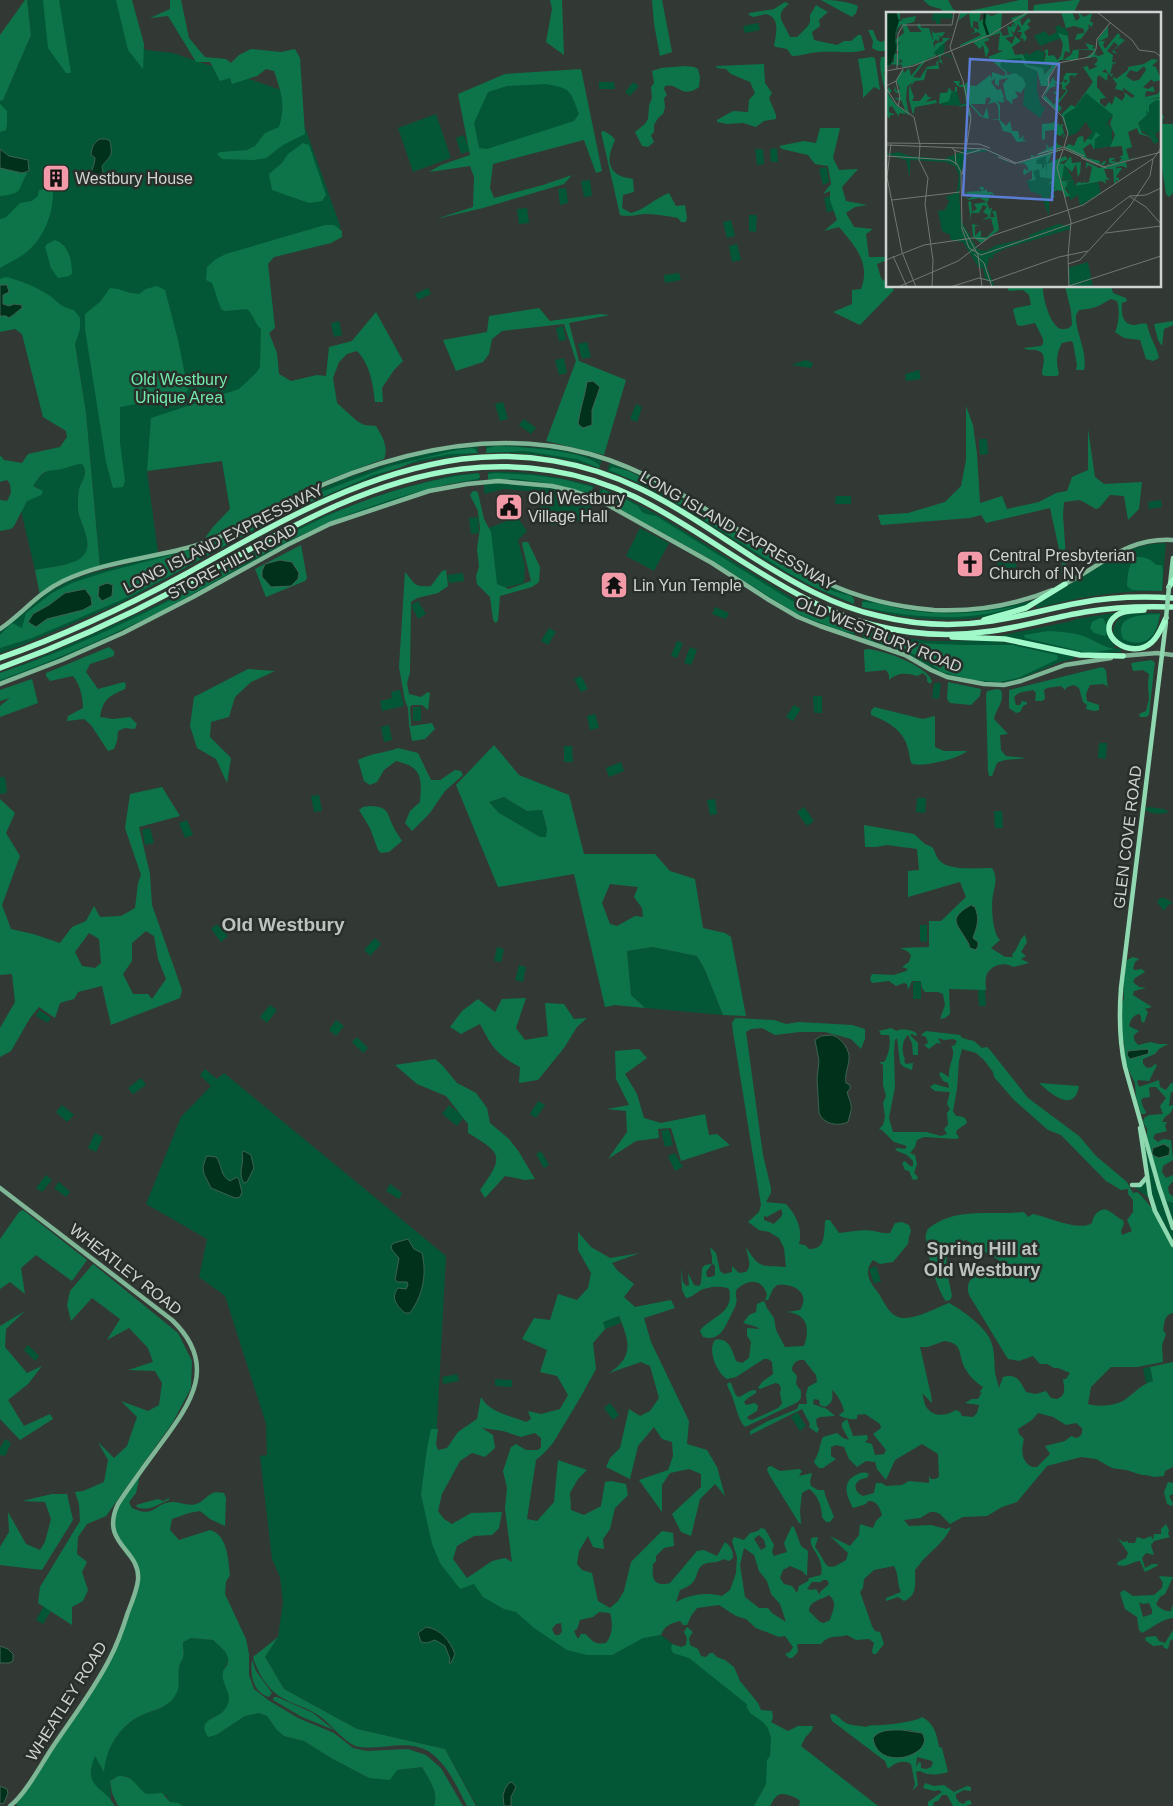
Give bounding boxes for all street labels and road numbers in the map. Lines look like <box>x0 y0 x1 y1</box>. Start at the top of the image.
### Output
street label: LONG ISLAND EXPRESSWAY <box>637 468 839 594</box>
street label: LONG ISLAND EXPRESSWAY <box>120 480 326 596</box>
street label: STORE HILL ROAD <box>165 520 299 603</box>
street label: OLD WESTBURY ROAD <box>793 593 965 676</box>
street label: GLEN COVE ROAD <box>1110 765 1145 910</box>
street label: WHEATLEY ROAD <box>66 1220 185 1318</box>
street label: WHEATLEY ROAD <box>23 1639 110 1764</box>

